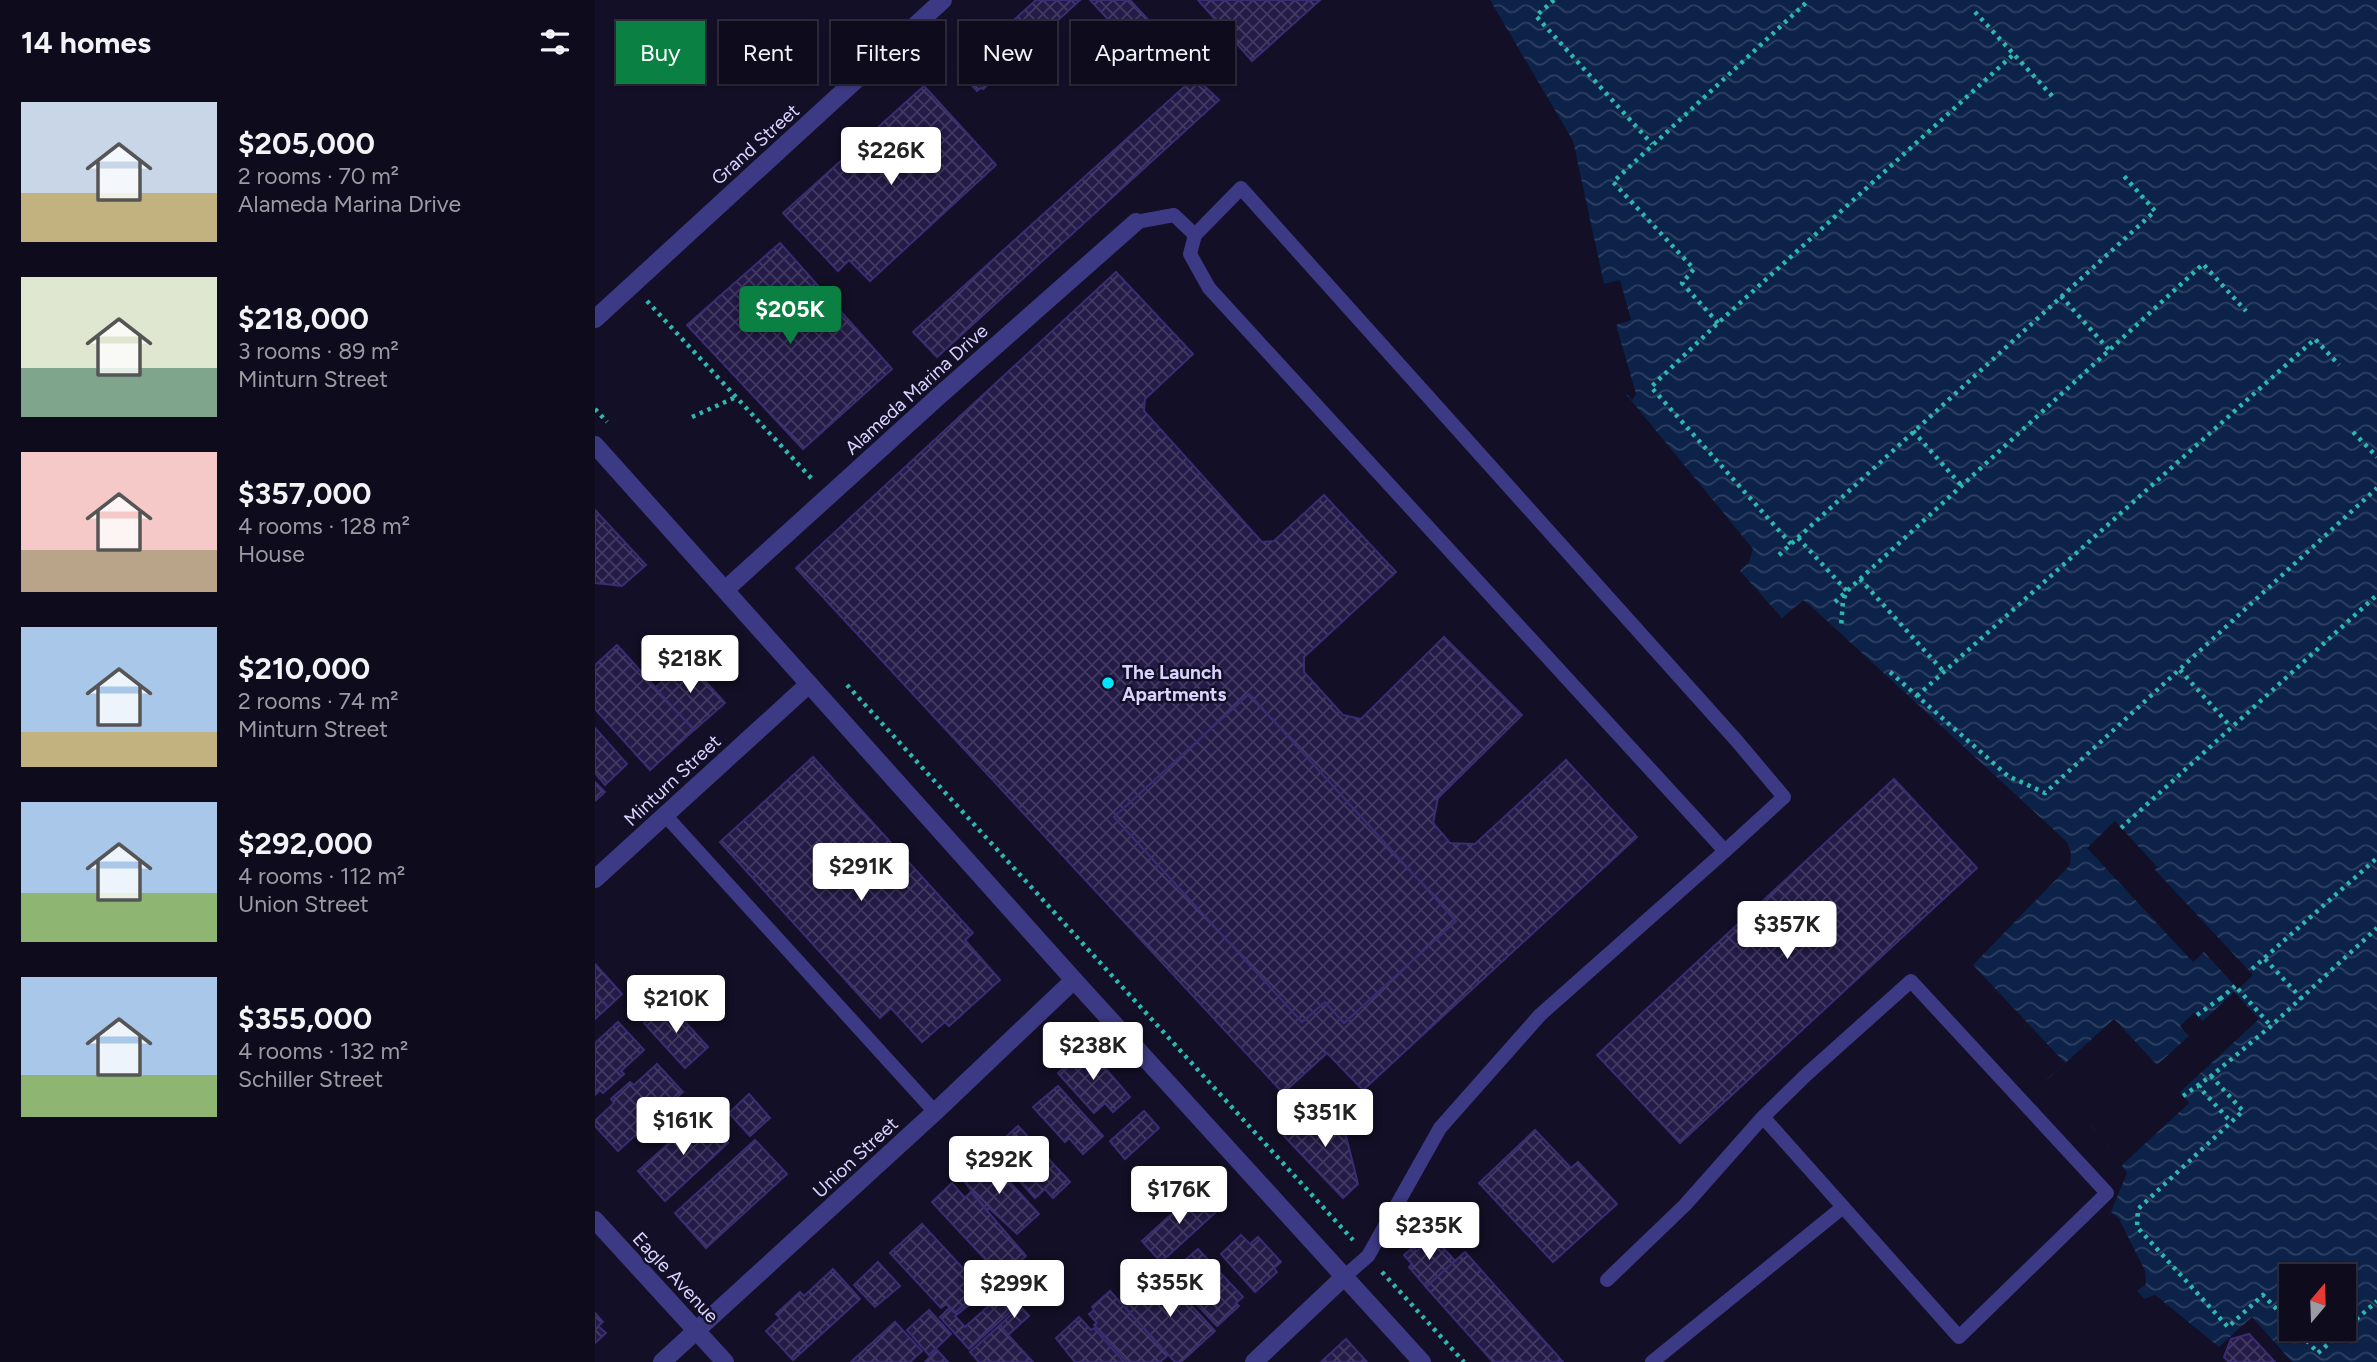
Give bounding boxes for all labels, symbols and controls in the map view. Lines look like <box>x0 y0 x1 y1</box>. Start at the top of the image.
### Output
chip: Buy <box>616 21 705 84</box>
chip: Rent <box>719 21 817 84</box>
chip: Filters <box>831 21 945 84</box>
chip: New <box>959 21 1057 84</box>
chip: Apartment <box>1071 21 1235 84</box>
icon: filters <box>536 23 574 61</box>
text: 14 homes <box>21 24 151 61</box>
street label: Grand Street <box>707 99 804 190</box>
text: $205,000 <box>238 125 375 162</box>
pin: $226K <box>842 128 940 187</box>
icon: home <box>77 130 161 214</box>
text: $226K <box>857 136 925 164</box>
text: 2 rooms · 70 m² <box>238 162 399 190</box>
text: Alameda Marina Drive <box>238 190 461 218</box>
pin: $205K <box>741 286 839 346</box>
text: $205K <box>755 295 825 323</box>
text: $218,000 <box>238 300 369 337</box>
icon: home <box>77 305 161 389</box>
street label: Alameda Marina Drive <box>840 319 993 460</box>
text: 3 rooms · 89 m² <box>238 337 399 365</box>
text: Minturn Street <box>238 365 388 393</box>
text: $357,000 <box>238 475 371 512</box>
icon: home <box>77 480 161 564</box>
text: 4 rooms · 128 m² <box>238 512 410 540</box>
text: House <box>238 540 305 568</box>
pin: $218K <box>641 636 739 695</box>
text: $218K <box>657 644 723 672</box>
text: $210,000 <box>238 650 370 687</box>
icon: home <box>77 655 161 739</box>
place label: The Launch Apartments <box>1122 661 1226 706</box>
marker: The Launch Apartments <box>1100 675 1116 691</box>
text: 2 rooms · 74 m² <box>238 687 399 715</box>
text: Minturn Street <box>238 715 388 743</box>
street label: Minturn Street <box>619 730 725 831</box>
text: $292,000 <box>238 825 373 862</box>
icon: home <box>77 830 161 914</box>
pin: $291K <box>812 844 910 903</box>
text: $291K <box>829 852 893 880</box>
text: 4 rooms · 112 m² <box>238 862 405 890</box>
text: Union Street <box>238 890 369 918</box>
pin: $357K <box>1738 902 1836 961</box>
text: $357K <box>1754 910 1821 938</box>
pin: $210K <box>627 976 725 1035</box>
text: $210K <box>643 984 709 1012</box>
text: $355,000 <box>238 1000 372 1037</box>
icon: home <box>77 1005 161 1089</box>
pin: $238K <box>1044 1023 1142 1082</box>
text: $238K <box>1059 1031 1127 1059</box>
text: 4 rooms · 132 m² <box>238 1037 408 1065</box>
text: Schiller Street <box>238 1065 383 1093</box>
pin: $351K <box>1276 1090 1374 1149</box>
pin: $161K <box>634 1098 732 1157</box>
text: $351K <box>1293 1098 1357 1126</box>
text: $161K <box>653 1106 713 1134</box>
street label: Union Street <box>808 1112 903 1203</box>
pin: $292K <box>950 1136 1048 1196</box>
text: $292K <box>965 1145 1033 1173</box>
pin: $176K <box>1130 1166 1228 1226</box>
text: $176K <box>1147 1175 1211 1203</box>
pin: $235K <box>1380 1202 1478 1262</box>
text: $235K <box>1395 1211 1463 1239</box>
street label: Eagle Avenue <box>628 1227 723 1327</box>
pin: $299K <box>965 1260 1063 1320</box>
pin: $355K <box>1121 1260 1219 1319</box>
north arrow <box>2279 1264 2355 1340</box>
map controls <box>2279 1264 2356 1341</box>
text: $355K <box>1136 1268 1204 1296</box>
text: $299K <box>980 1269 1048 1297</box>

